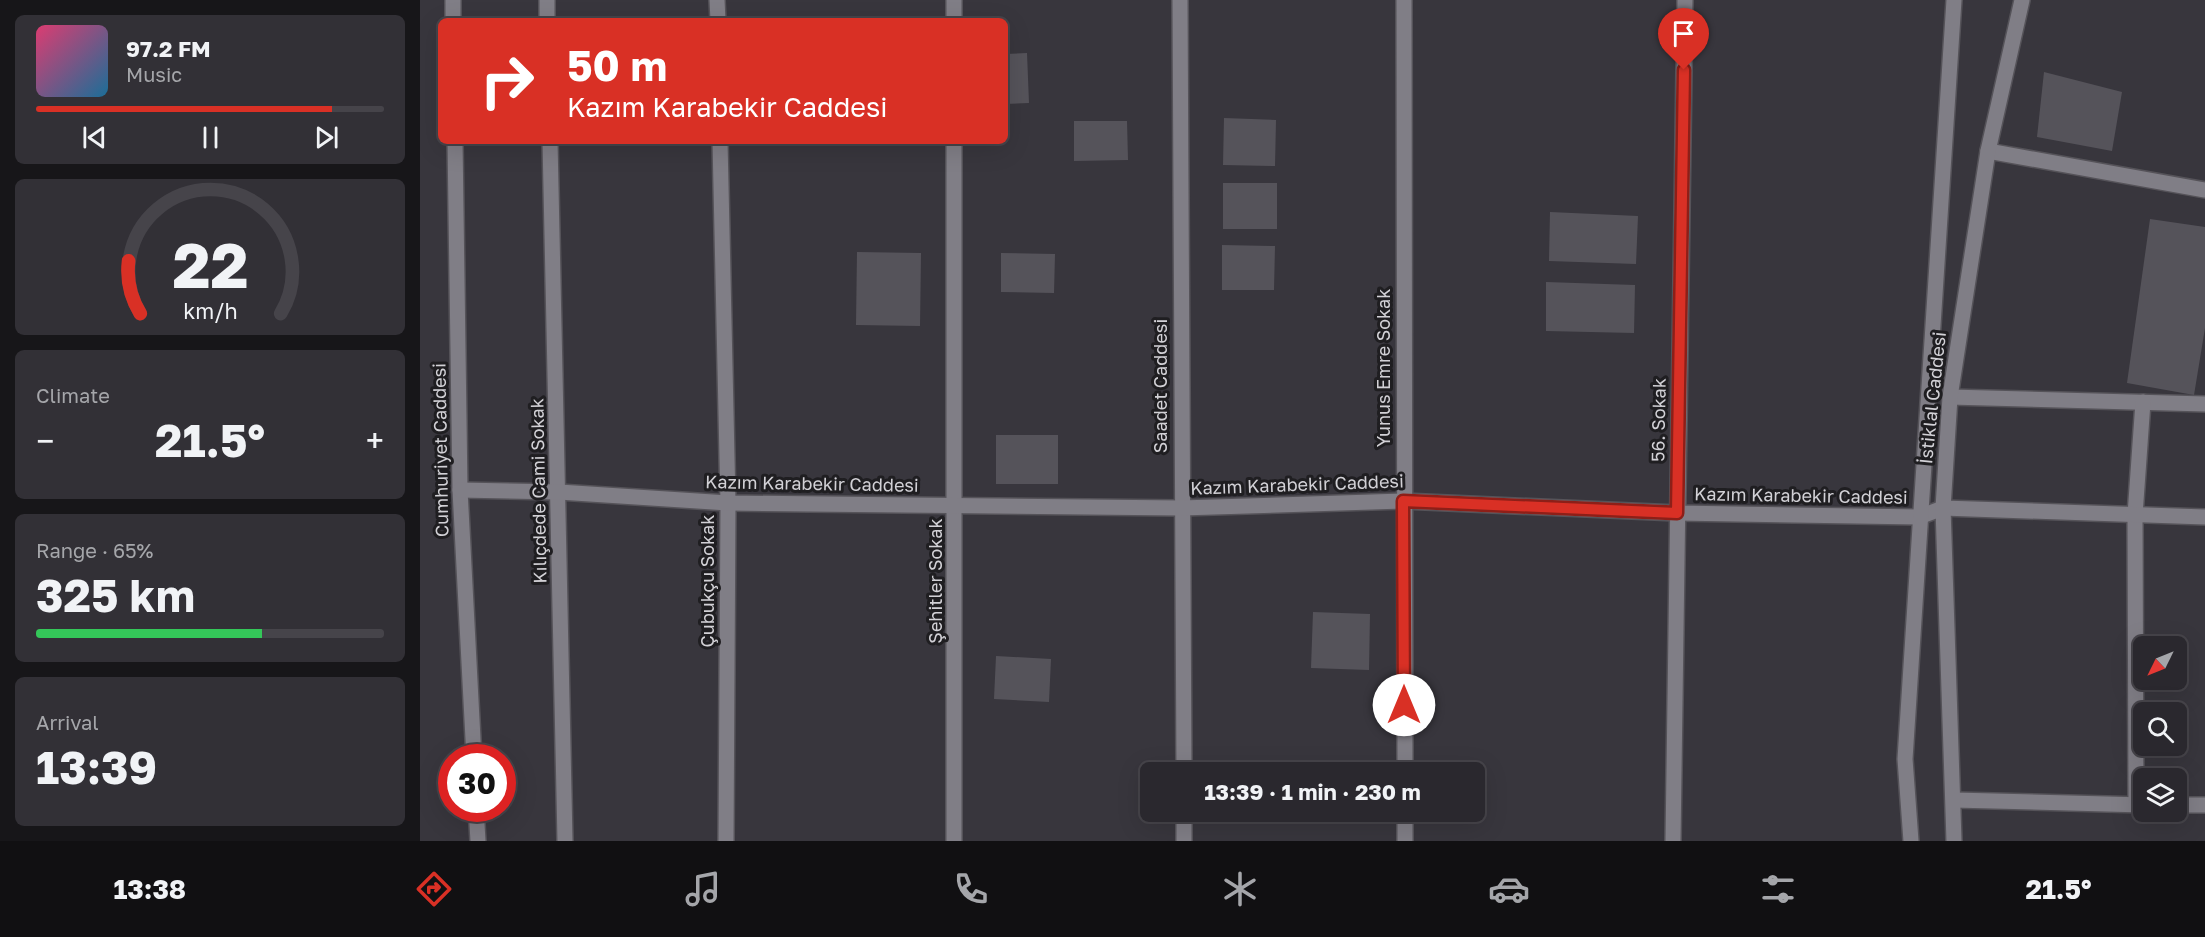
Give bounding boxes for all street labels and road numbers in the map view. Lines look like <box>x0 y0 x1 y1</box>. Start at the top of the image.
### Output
street label: Yunus Emre Sokak <box>1372 289 1394 447</box>
street label: Saadet Caddesi <box>1149 319 1171 453</box>
street label: İstiklal Caddesi <box>1914 331 1950 465</box>
street label: Cumhuriyet Caddesi <box>427 363 453 537</box>
street label: 56. Sokak <box>1646 378 1670 462</box>
street label: Kılıçdede Cami Sokak <box>525 398 551 584</box>
street label: Kazım Karabekir Caddesi <box>1190 469 1404 499</box>
street label: Kazım Karabekir Caddesi <box>705 470 919 496</box>
street label: Kazım Karabekir Caddesi <box>1694 482 1908 508</box>
street label: Çubukçu Sokak <box>696 515 718 647</box>
street label: Şehitler Sokak <box>924 518 946 644</box>

